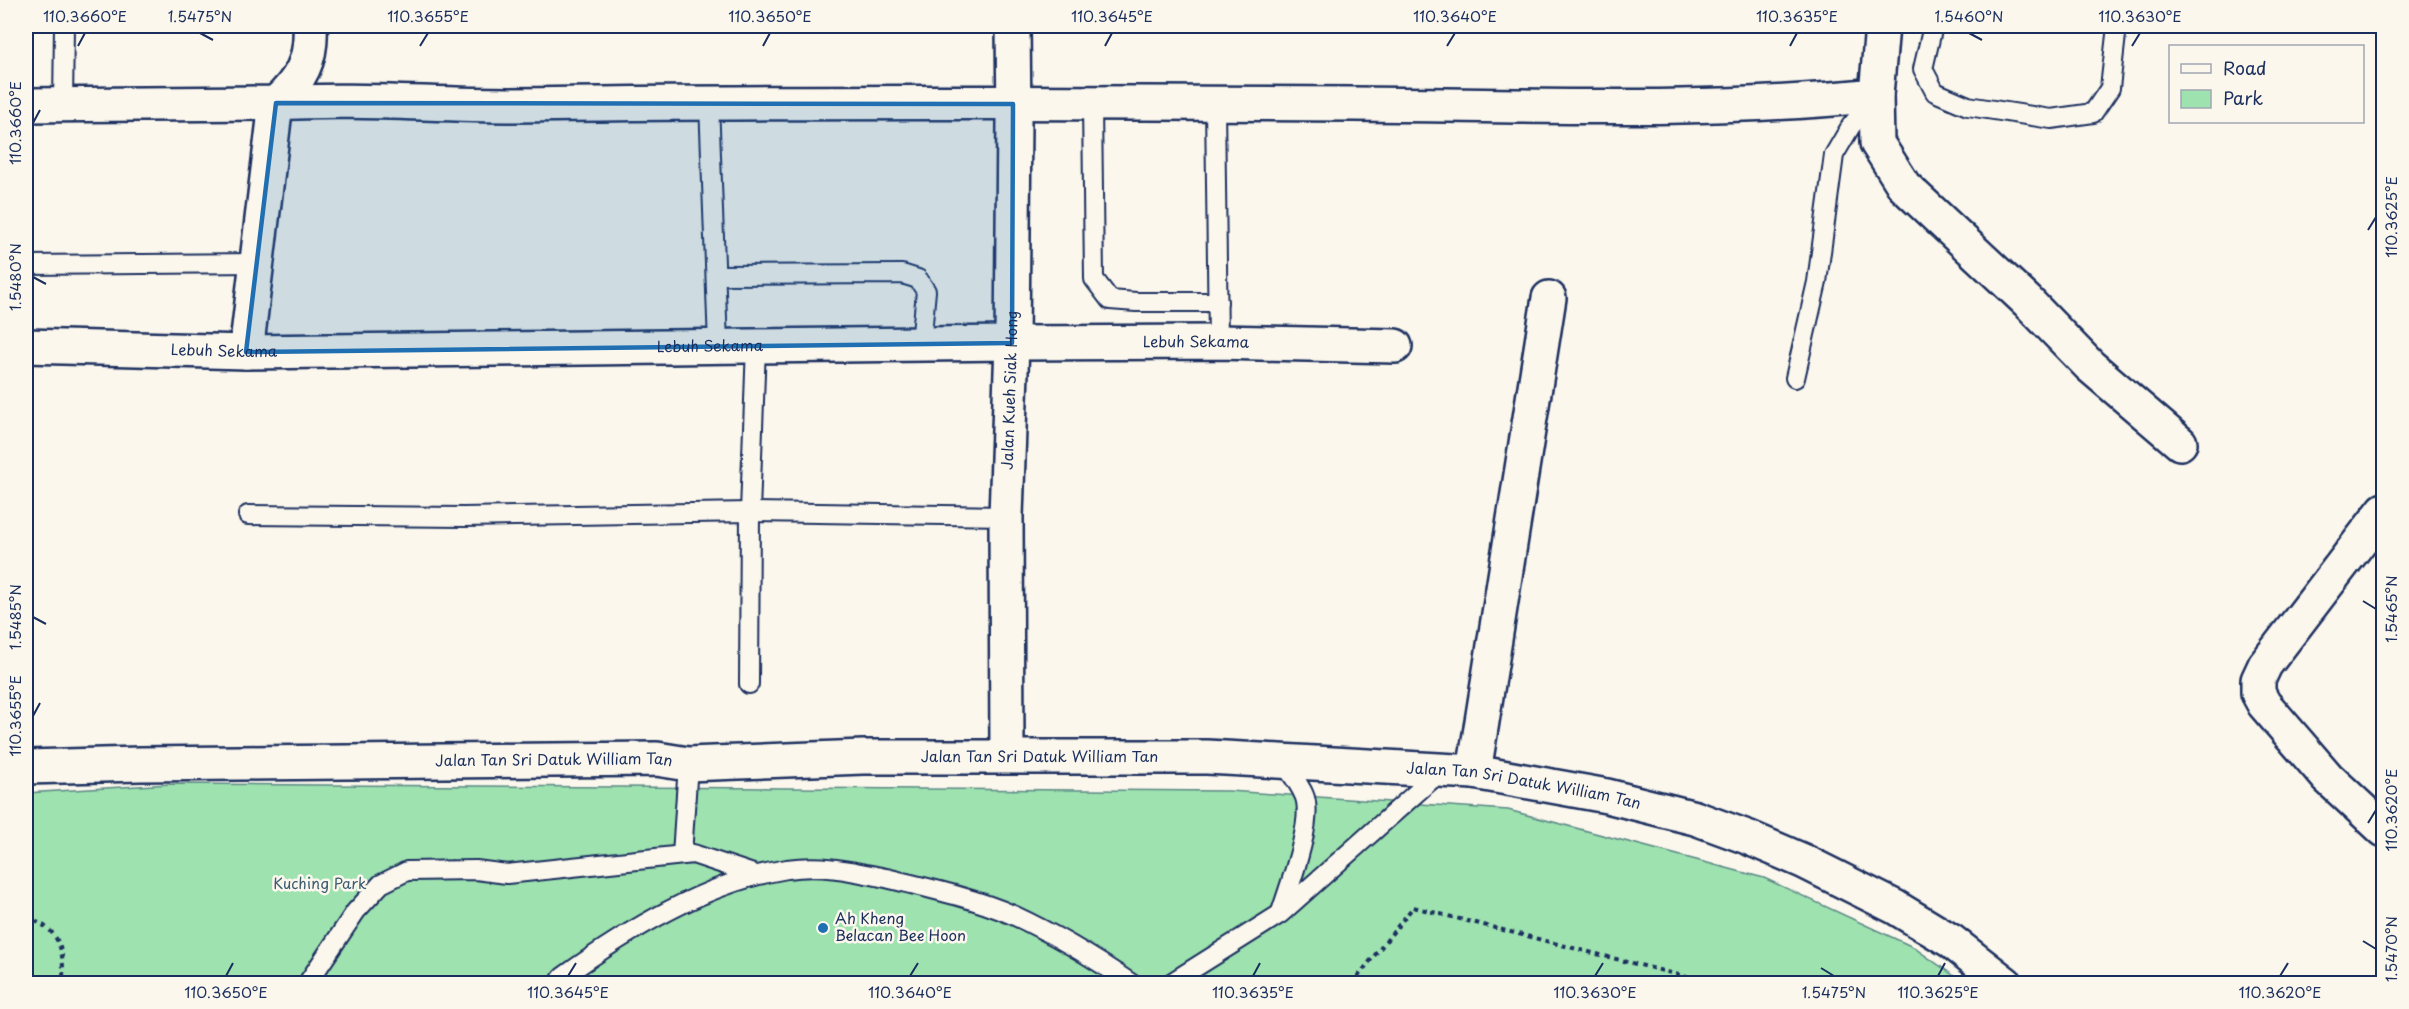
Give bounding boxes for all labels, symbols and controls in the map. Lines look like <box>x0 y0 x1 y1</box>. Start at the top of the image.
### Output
text: 110.3660°E <box>43 4 127 27</box>
text: 1.5475°N <box>168 4 232 27</box>
text: 110.3655°E <box>387 4 469 27</box>
text: 110.3650°E <box>728 4 812 27</box>
text: 110.3645°E <box>1071 4 1153 27</box>
text: 110.3640°E <box>1413 4 1497 27</box>
text: 110.3635°E <box>1756 4 1838 27</box>
text: 1.5460°N <box>1934 4 2004 27</box>
text: 110.3630°E <box>2098 4 2182 27</box>
legend <box>2169 45 2364 123</box>
text: Road <box>2223 54 2267 81</box>
text: 110.3660°E <box>3 81 26 165</box>
text: Park <box>2223 84 2263 111</box>
text: 110.3625°E <box>2379 176 2402 258</box>
text: 1.5480°N <box>3 243 26 311</box>
street label: Jalan Kueh Siak Hong <box>995 310 1022 470</box>
street label: Lebuh Sekama <box>1143 329 1250 353</box>
street label: Lebuh Sekama <box>657 333 764 357</box>
street label: Lebuh Sekama <box>171 337 278 362</box>
text: 1.5465°N <box>2379 575 2402 643</box>
text: 1.5485°N <box>3 584 26 650</box>
text: 110.3655°E <box>3 675 26 757</box>
street label: Jalan Tan Sri Datuk William Tan <box>921 744 1158 767</box>
street label: Jalan Tan Sri Datuk William Tan <box>435 746 675 771</box>
street label: Jalan Tan Sri Datuk William Tan <box>1406 755 1644 814</box>
text: 110.3620°E <box>2379 769 2402 851</box>
park label: Kuching Park <box>273 871 367 894</box>
place label: Ah Kheng Belacan Bee Hoon <box>835 906 966 946</box>
text: 1.5470°N <box>2379 916 2402 982</box>
marker: Ah Kheng Belacan Bee Hoon <box>816 921 830 935</box>
text: 110.3650°E <box>184 980 268 1003</box>
text: 110.3645°E <box>527 980 609 1003</box>
text: 110.3640°E <box>868 980 952 1003</box>
text: 110.3635°E <box>1212 980 1294 1003</box>
text: 110.3630°E <box>1553 980 1637 1003</box>
text: 1.5475°N <box>1802 980 1866 1003</box>
text: 110.3625°E <box>1897 980 1979 1003</box>
text: 110.3620°E <box>2239 980 2321 1003</box>

